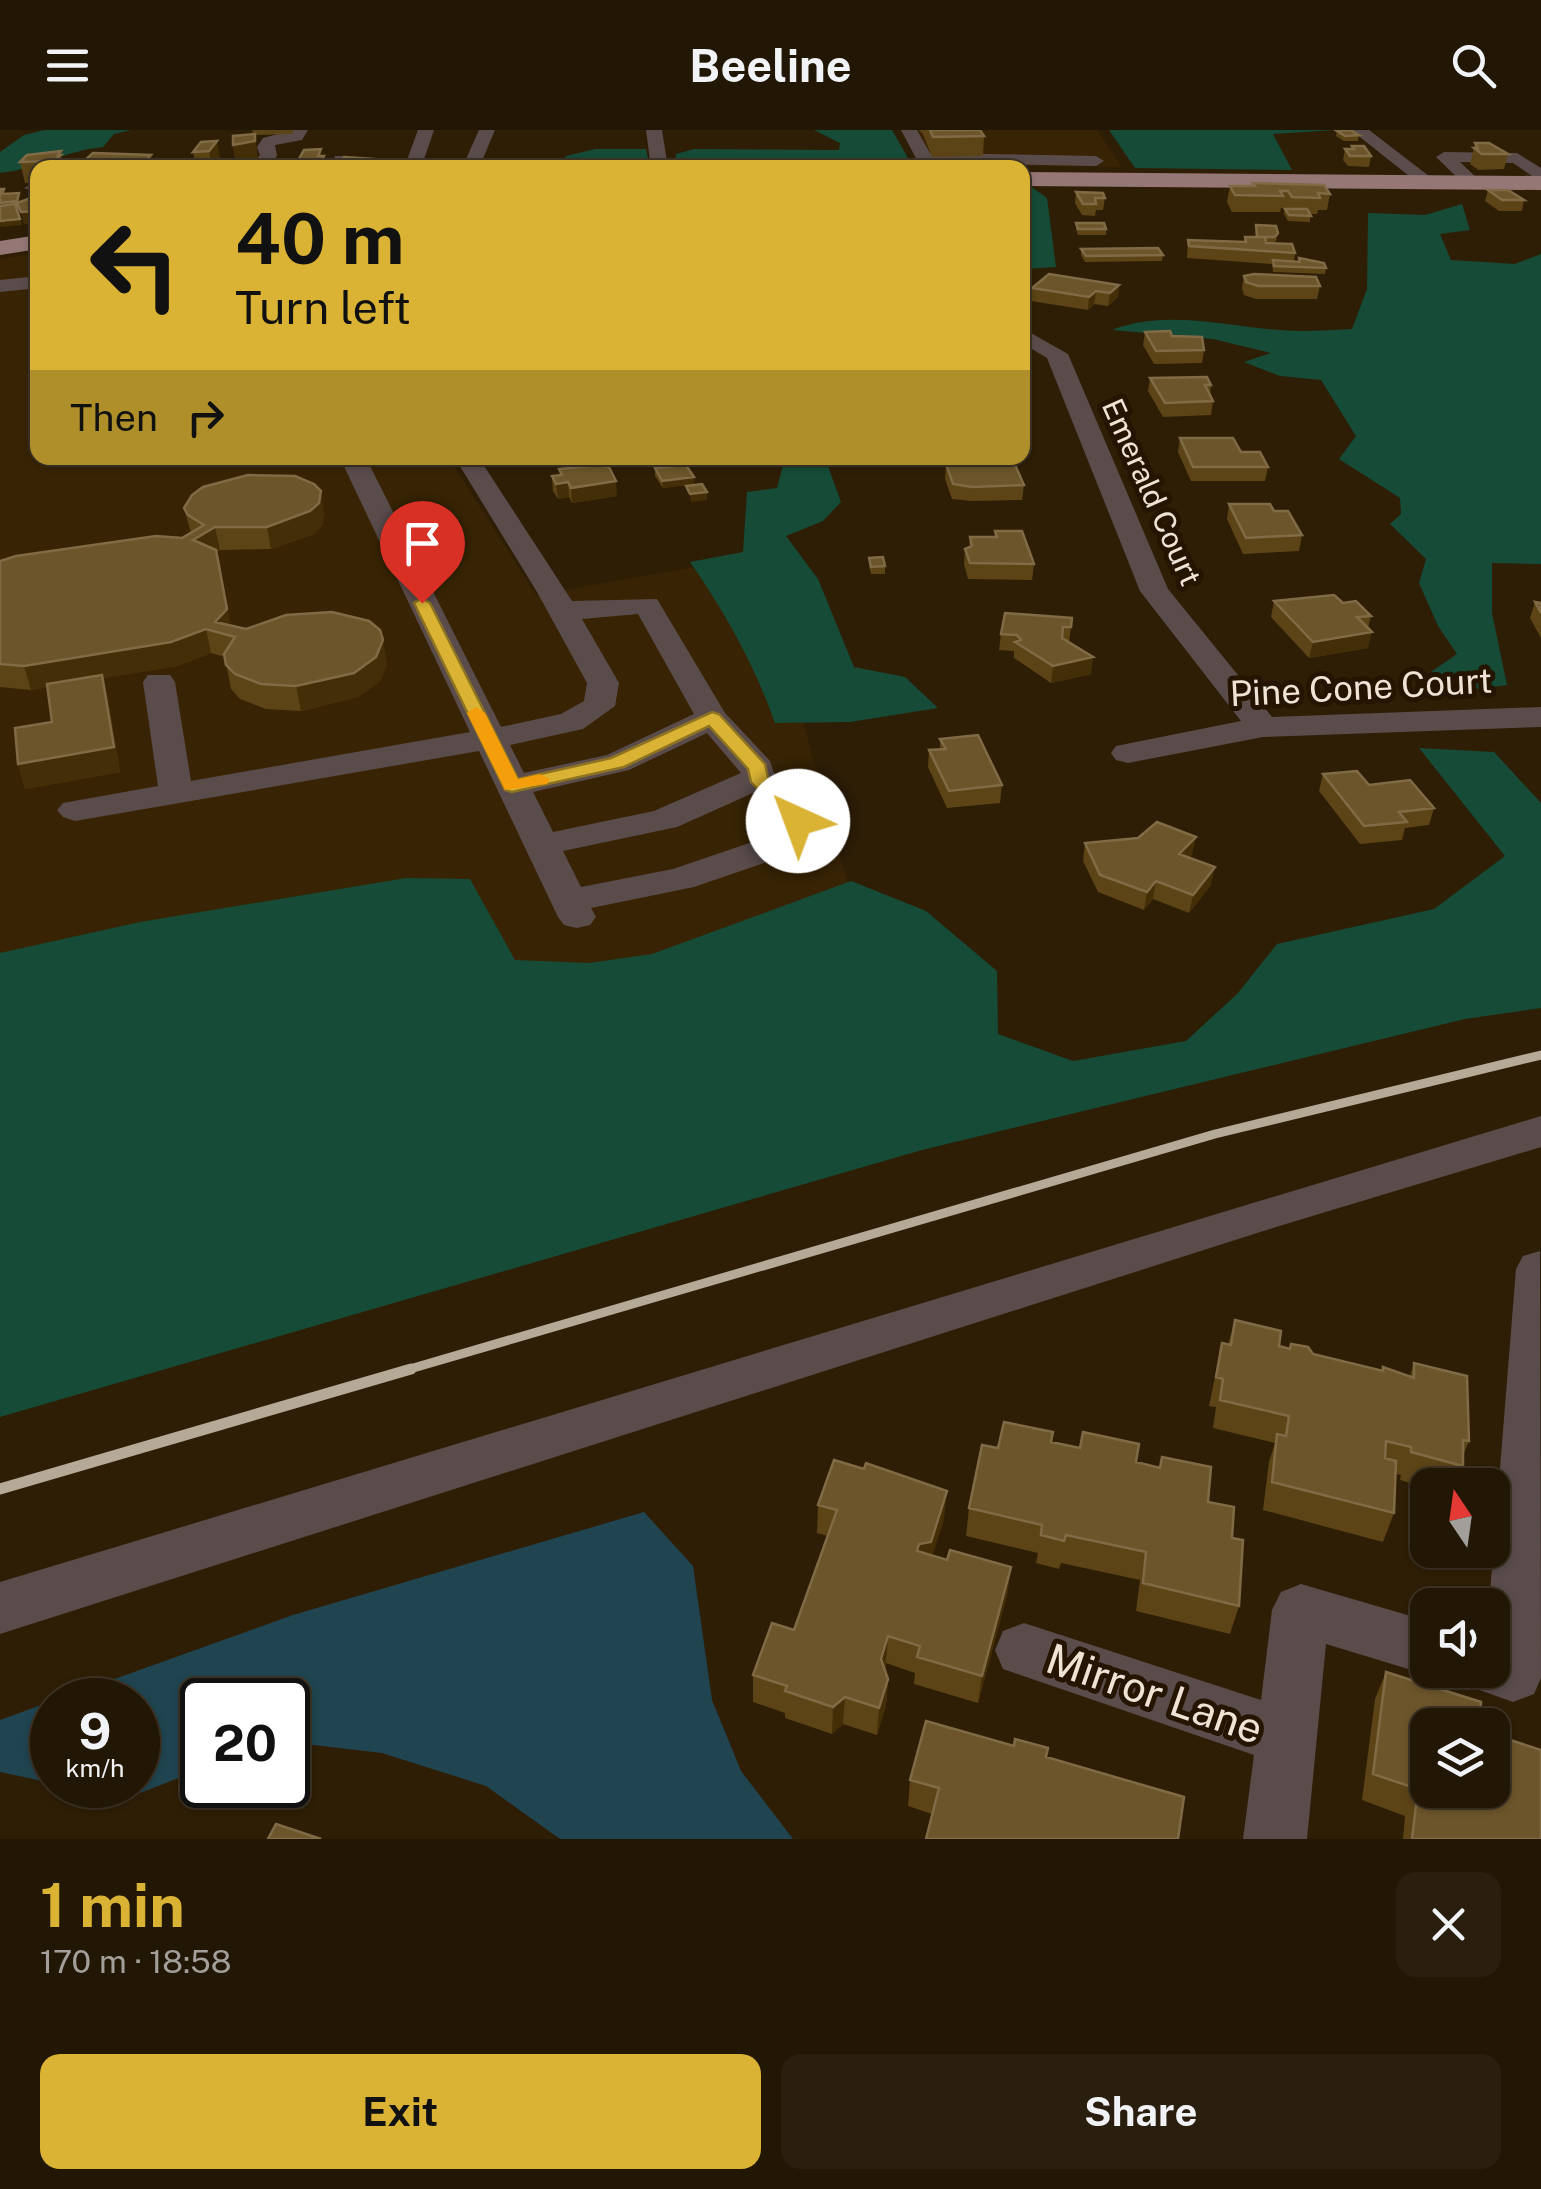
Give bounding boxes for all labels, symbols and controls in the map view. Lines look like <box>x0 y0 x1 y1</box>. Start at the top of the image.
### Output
icon: menu <box>40 38 95 93</box>
icon: search <box>1446 38 1501 93</box>
text: Beeline <box>689 39 852 92</box>
text: 40 m <box>235 197 405 280</box>
icon: left <box>70 200 200 330</box>
text: Turn left <box>235 281 411 334</box>
icon: right <box>178 390 233 445</box>
street label: Emerald Court <box>1095 393 1209 591</box>
text: Then <box>70 395 158 440</box>
pin <box>380 501 465 604</box>
icon: arrive <box>395 516 450 571</box>
street label: Pine Cone Court <box>1229 660 1493 714</box>
position arrow <box>746 769 850 873</box>
north arrow <box>1410 1468 1510 1568</box>
map controls <box>1410 1468 1510 1808</box>
button: sound <box>1410 1588 1510 1688</box>
street label: Mirror Lane <box>1040 1633 1270 1753</box>
speed limit sign: 20 <box>180 1678 310 1808</box>
text: 9 <box>79 1701 111 1760</box>
button: layers <box>1410 1708 1510 1808</box>
text: km/h <box>66 1753 124 1783</box>
text: 1 min <box>40 1870 185 1941</box>
button: close <box>1396 1872 1501 1977</box>
text: 170 m · 18:58 <box>40 1943 232 1980</box>
button: Exit <box>40 2054 761 2169</box>
button: Share <box>781 2054 1501 2169</box>

